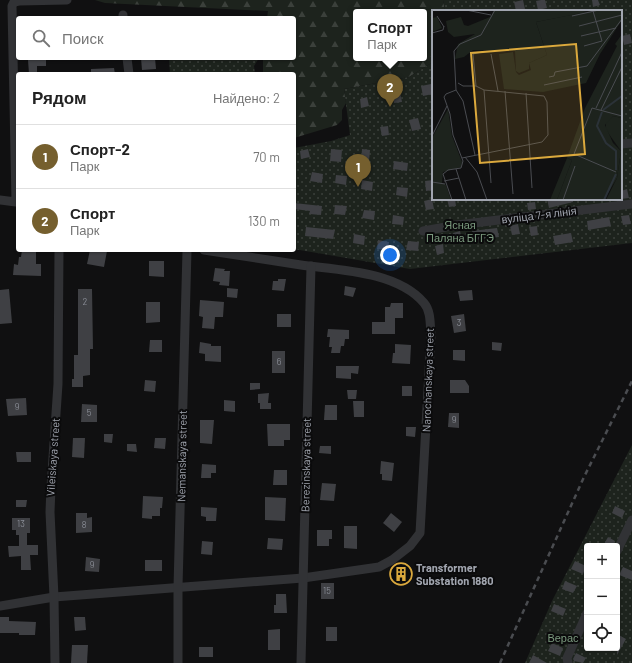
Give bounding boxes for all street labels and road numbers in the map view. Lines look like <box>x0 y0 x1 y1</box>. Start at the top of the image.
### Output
street label: вуліца 7-я лінія <box>501 203 577 226</box>
street label: Narochanskaya street <box>419 328 436 432</box>
street label: Nemanskaya street <box>174 410 189 502</box>
street label: Vileiskaya street <box>43 417 62 497</box>
street label: Berezinskaya street <box>298 418 313 512</box>

